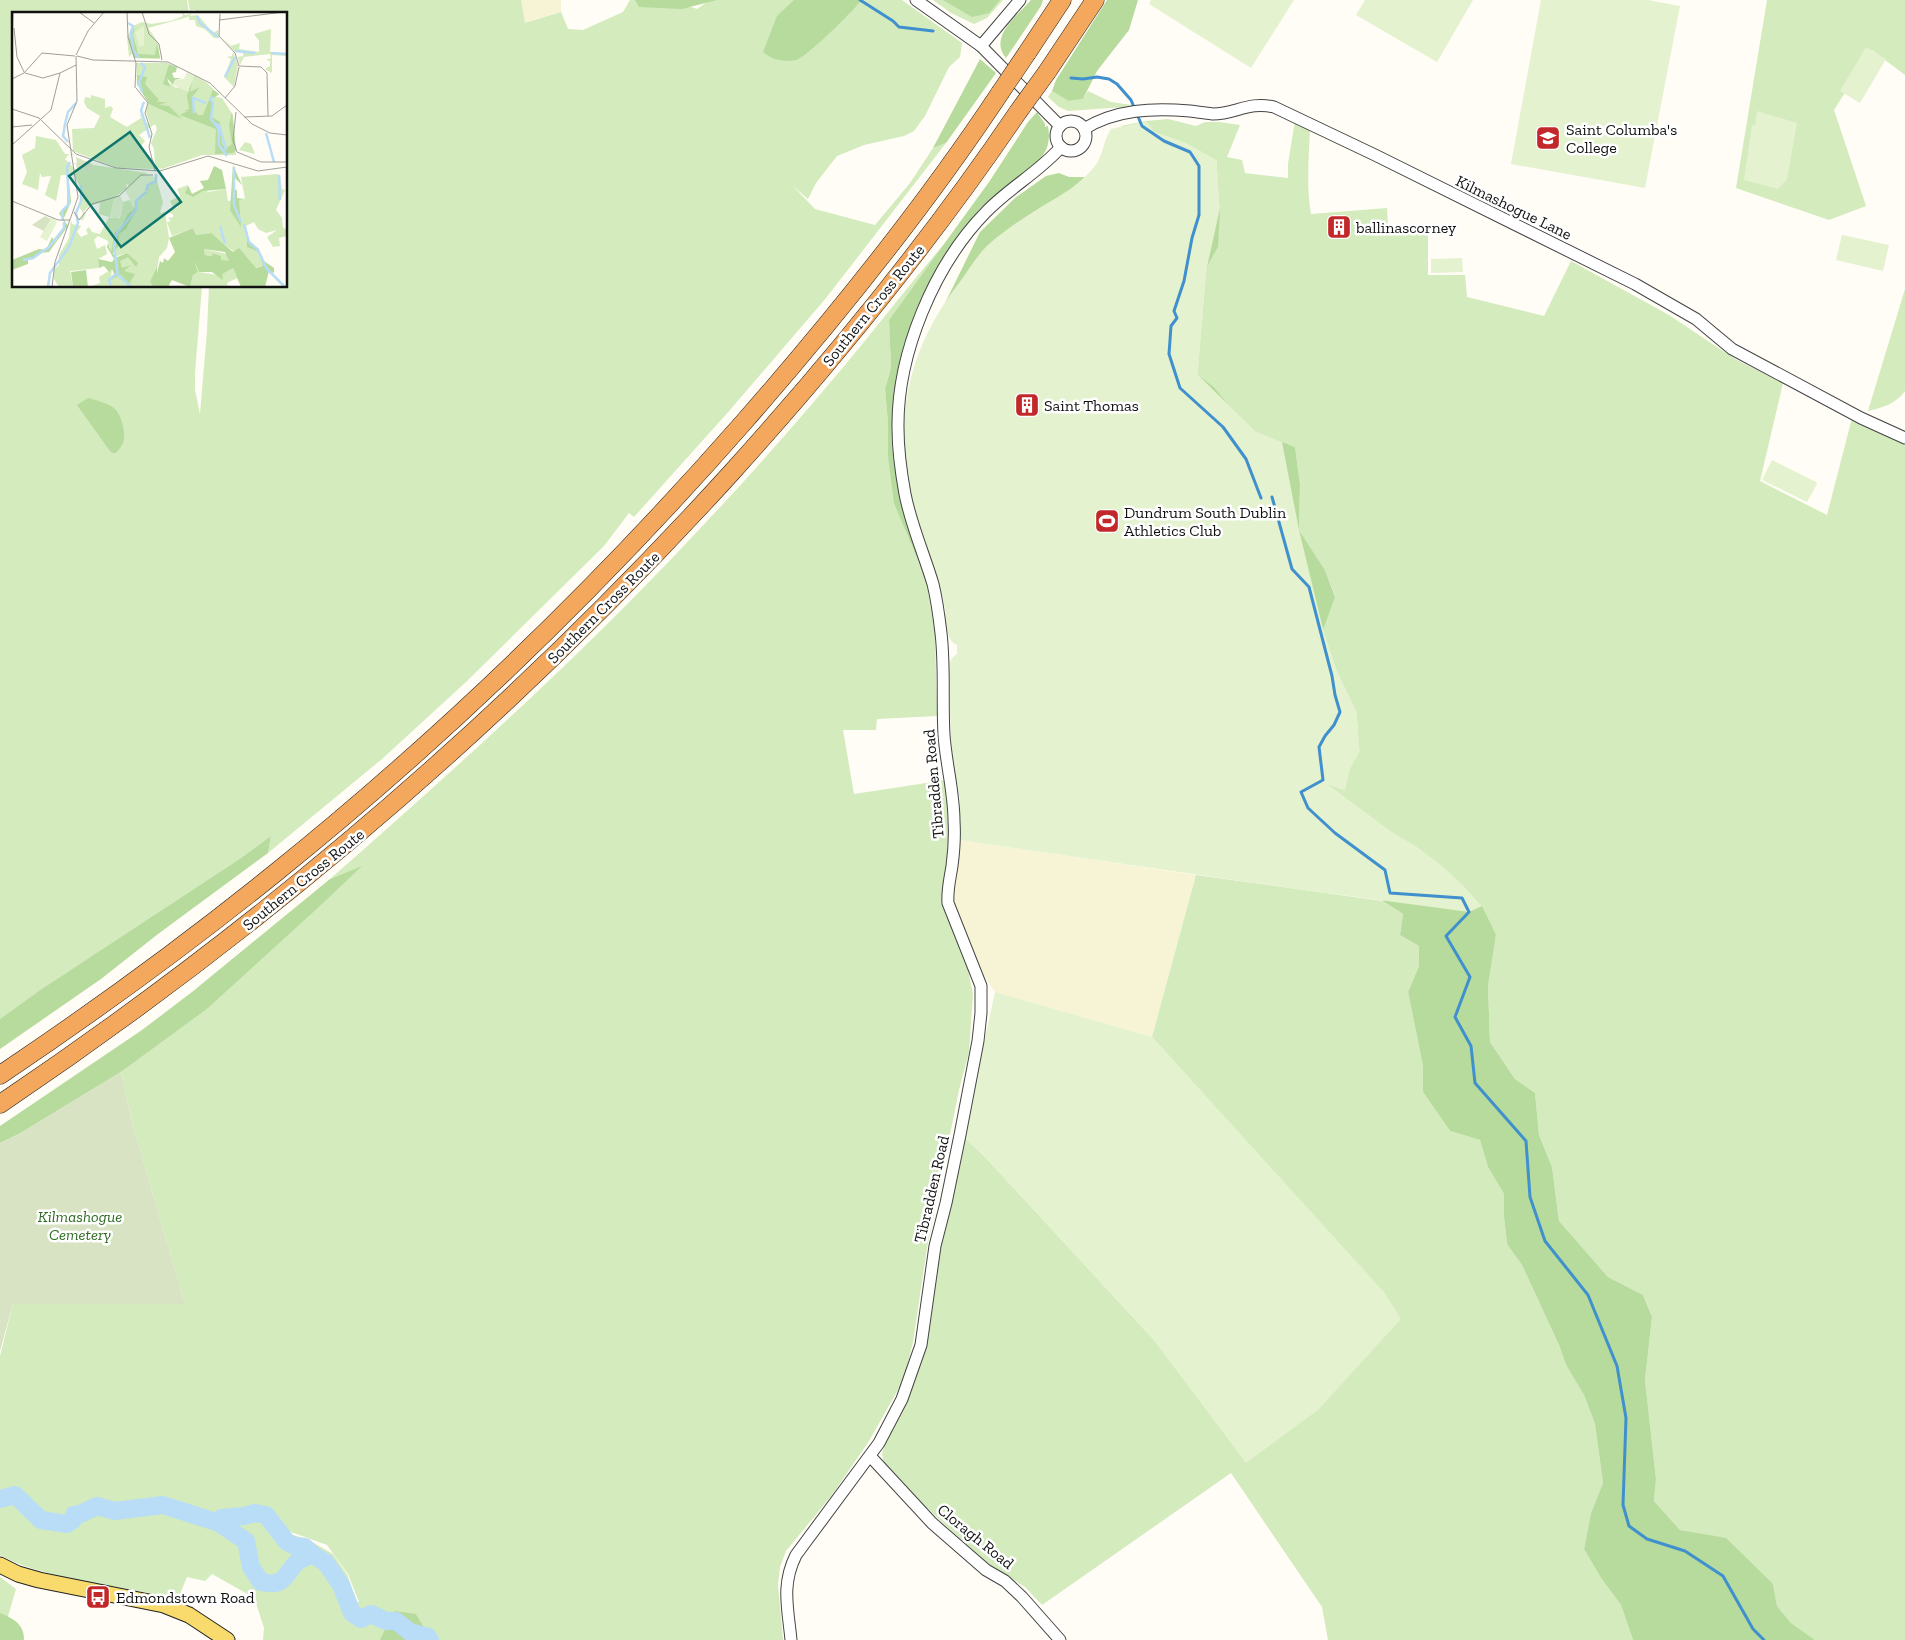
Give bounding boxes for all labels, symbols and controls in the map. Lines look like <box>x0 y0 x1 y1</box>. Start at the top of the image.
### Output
inset map <box>12 12 288 288</box>
place label: Saint Columba's College <box>1566 120 1677 157</box>
school or university icon: Saint Columba's College <box>1535 125 1561 151</box>
street label: Kilmashogue Lane <box>1453 171 1575 244</box>
building icon: ballinascorney <box>1326 214 1352 240</box>
place label: ballinascorney <box>1355 218 1457 237</box>
street label: Southern Cross Route <box>819 241 928 370</box>
building icon: Saint Thomas <box>1014 392 1040 418</box>
place label: Saint Thomas <box>1044 396 1139 415</box>
place label: Dundrum South Dublin Athletics Club <box>1124 503 1287 540</box>
sports icon: Dundrum South Dublin Athletics Club <box>1094 508 1120 534</box>
street label: Southern Cross Route <box>543 547 663 667</box>
street label: Tibradden Road <box>919 728 948 839</box>
street label: Southern Cross Route <box>239 825 368 934</box>
street label: Tibradden Road <box>910 1133 953 1245</box>
park label: Kilmashogue Cemetery <box>38 1207 122 1244</box>
street label: Cloragh Road <box>934 1500 1018 1573</box>
bus stop icon: Edmondstown Road <box>85 1584 111 1610</box>
place label: Edmondstown Road <box>116 1588 255 1607</box>

